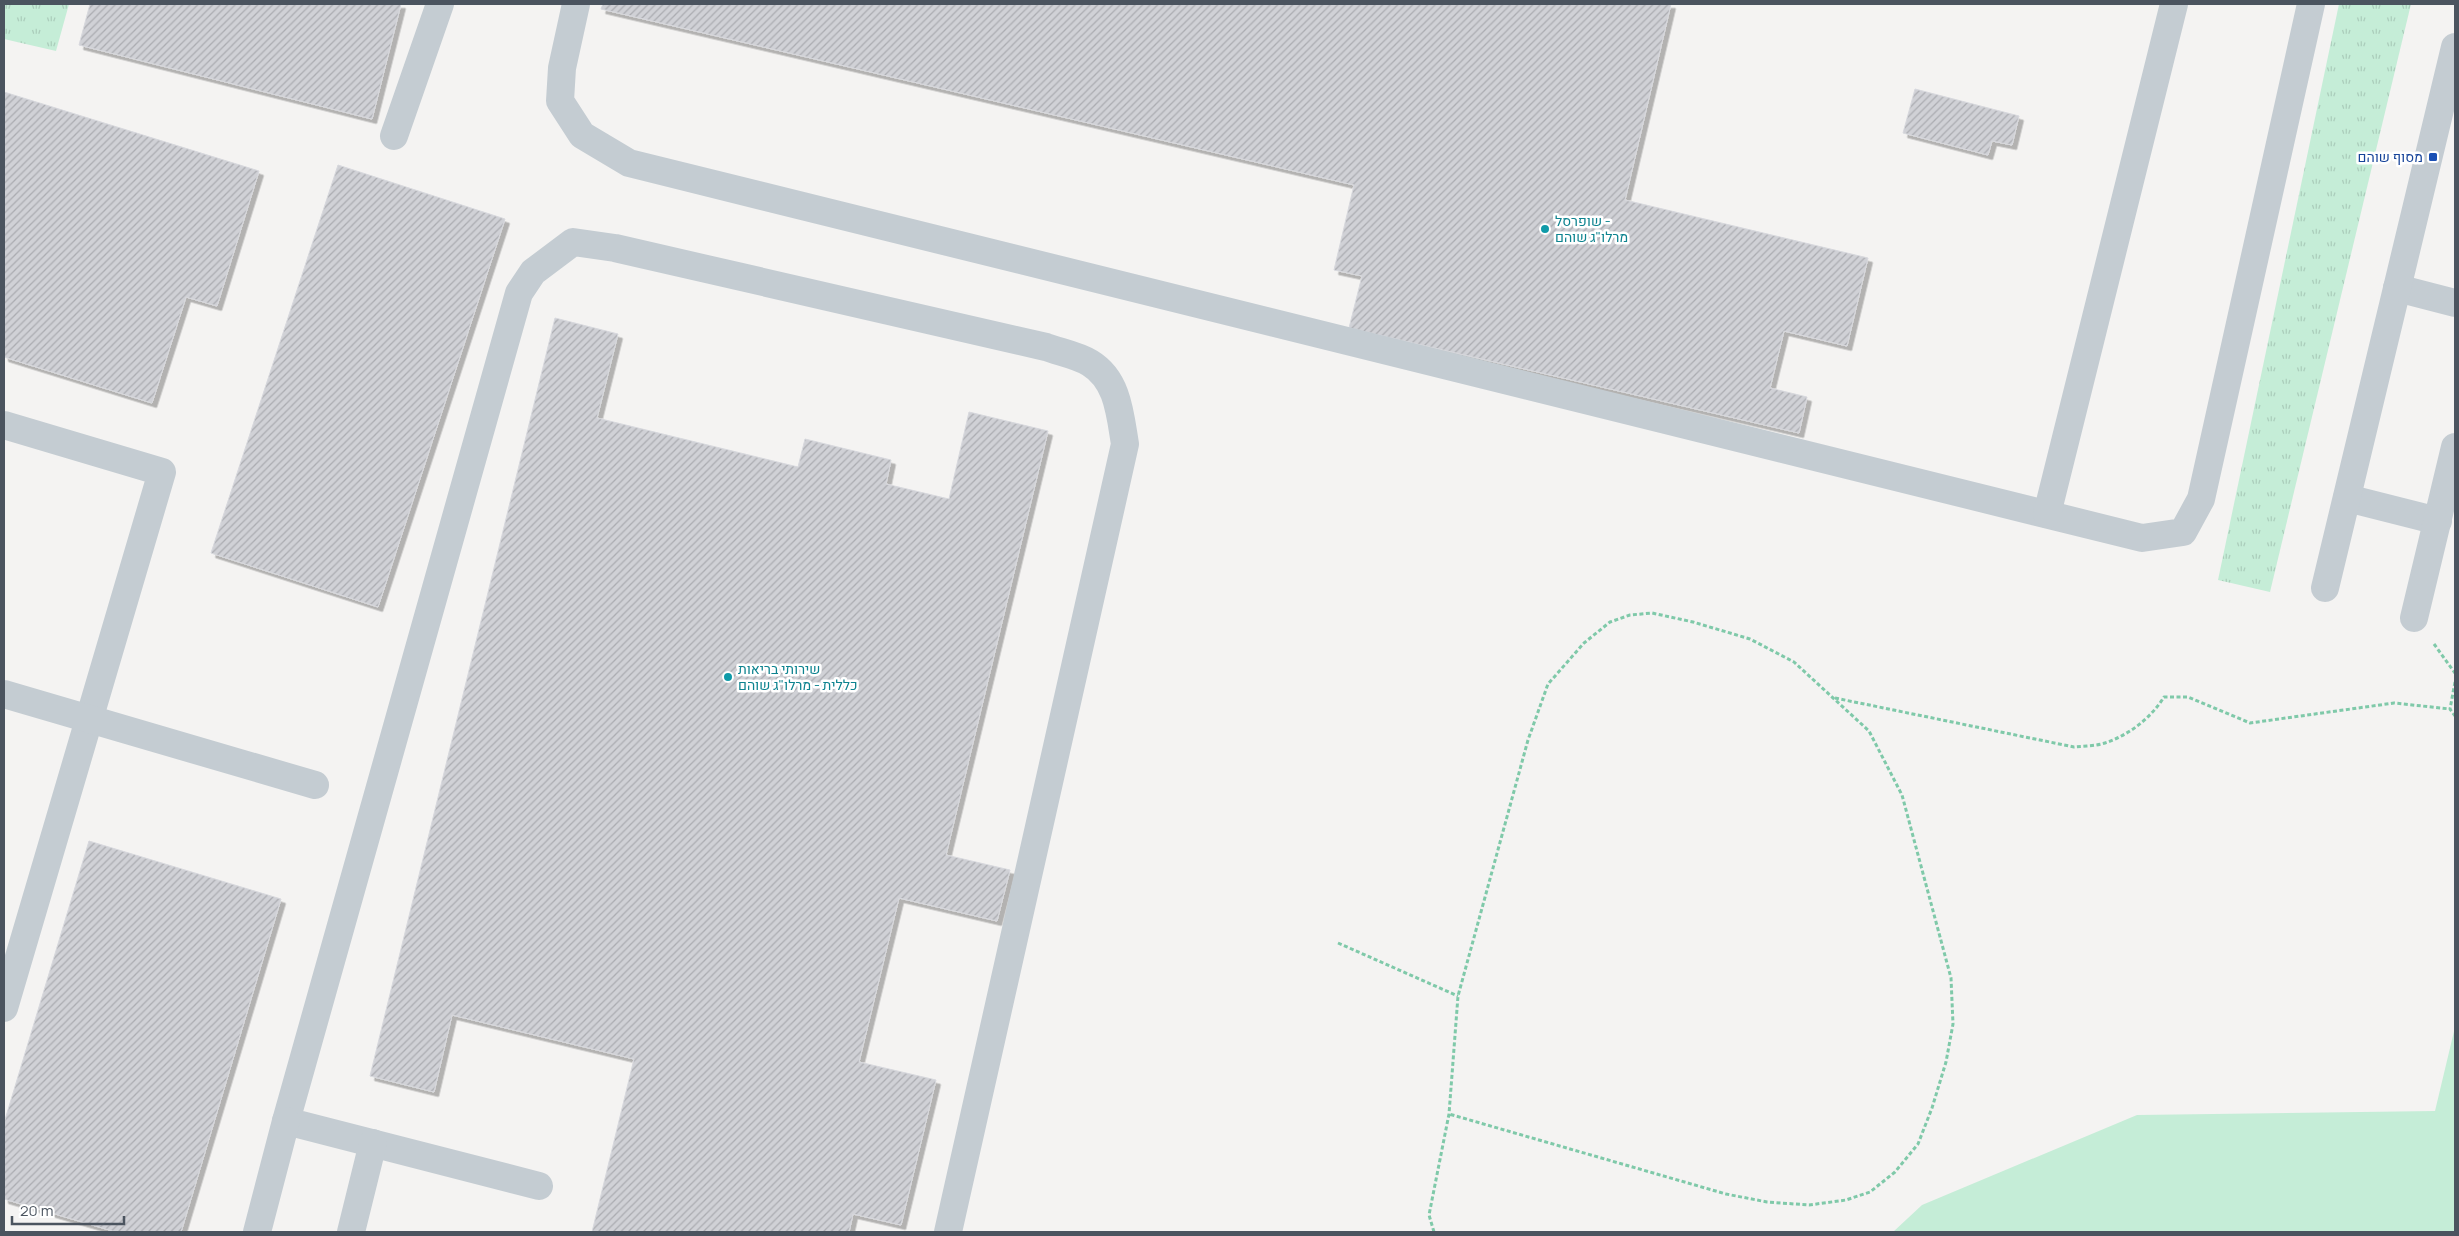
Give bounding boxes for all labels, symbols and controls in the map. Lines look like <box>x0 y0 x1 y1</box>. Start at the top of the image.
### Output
place label: מסוף שוהם <box>2358 147 2423 166</box>
marker: מסוף שוהם <box>2427 151 2439 163</box>
place label: שופרסל - מרלו"ג שוהם <box>1555 211 1628 246</box>
marker: שופרסל - מרלו"ג שוהם <box>1539 223 1551 235</box>
place label: שירותי בריאות כללית - מרלו"ג שוהם <box>738 659 858 694</box>
marker: שירותי בריאות כללית - מרלו"ג שוהם <box>722 671 734 683</box>
scale bar <box>12 1194 125 1226</box>
text: 20 m <box>20 1200 53 1221</box>

